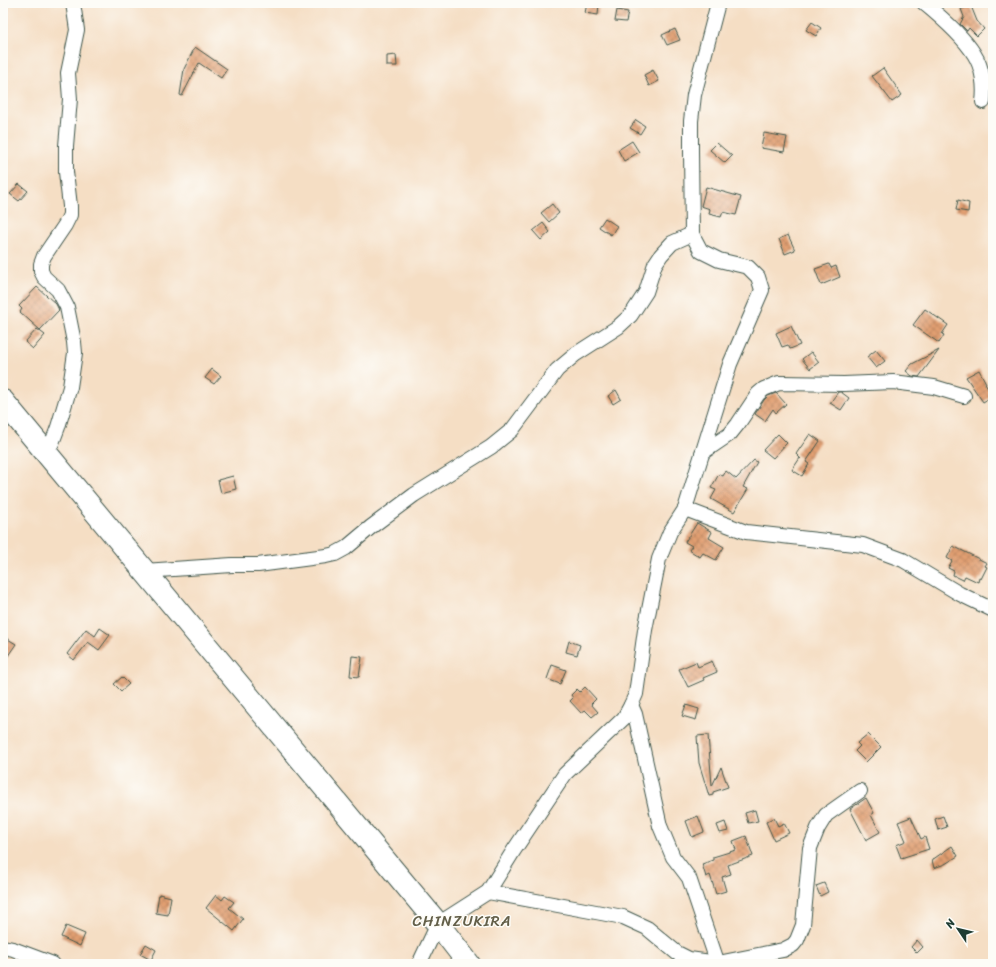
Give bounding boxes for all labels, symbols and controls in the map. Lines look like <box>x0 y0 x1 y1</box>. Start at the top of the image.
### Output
district label: CHINZUKIRA <box>412 908 512 934</box>
north arrow <box>938 909 978 949</box>
text: N <box>940 915 960 933</box>

